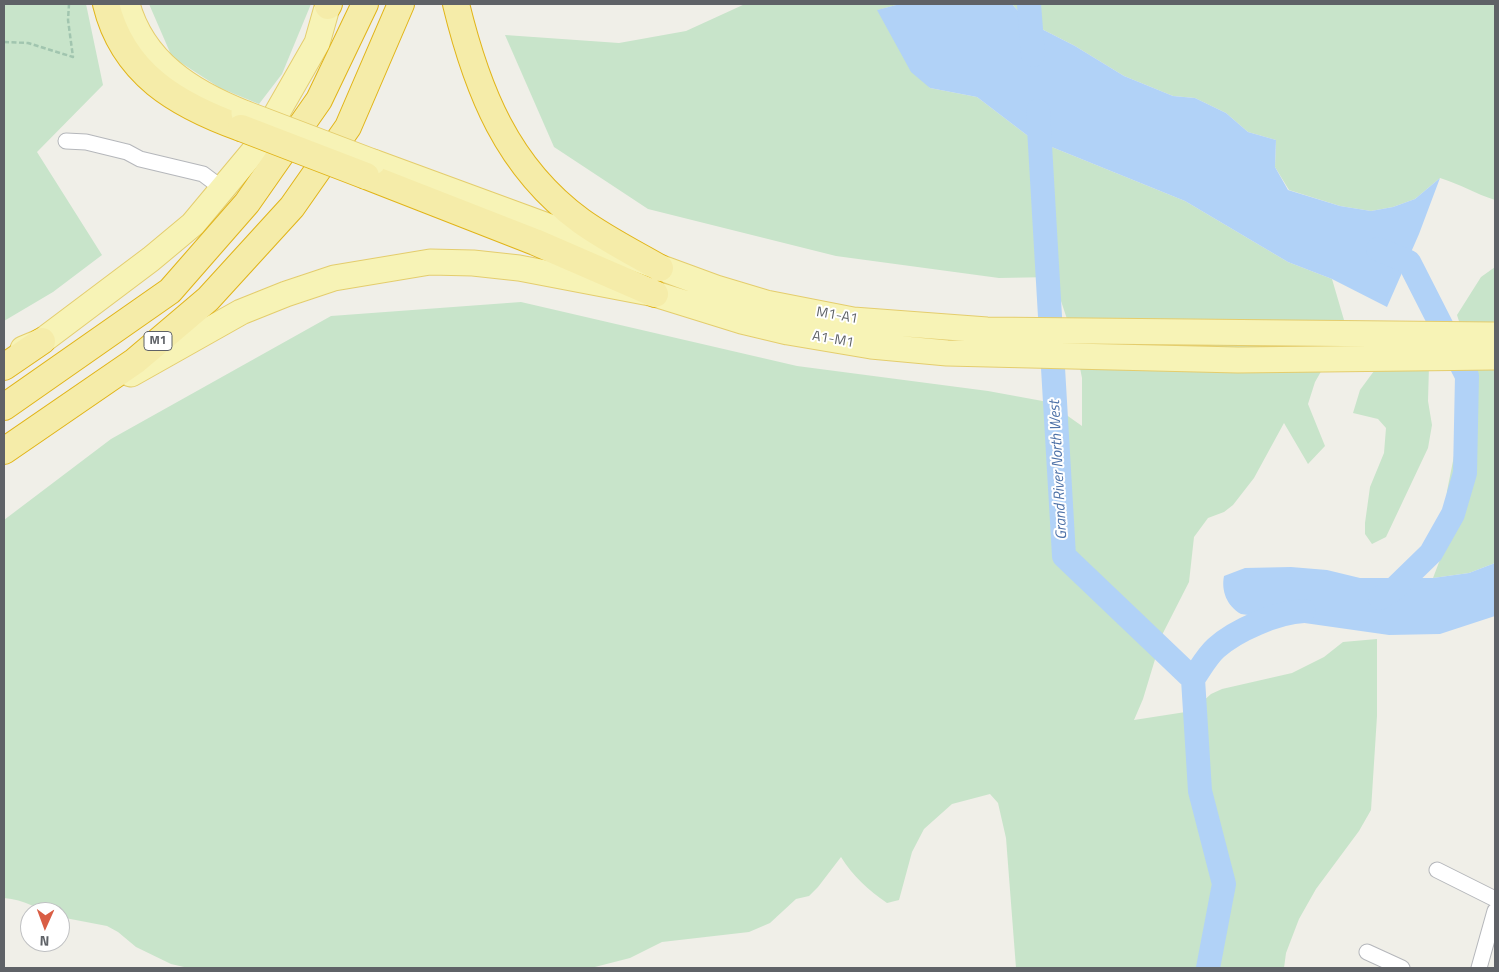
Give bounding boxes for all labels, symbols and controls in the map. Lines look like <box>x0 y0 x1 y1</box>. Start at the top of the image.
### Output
street label: M1-A1 <box>815 304 859 328</box>
street label: A1-M1 <box>811 328 855 352</box>
road number: M1 <box>144 332 172 351</box>
water label: Grand River North West <box>1046 400 1072 540</box>
north arrow <box>20 902 70 952</box>
text: N <box>39 931 50 952</box>

